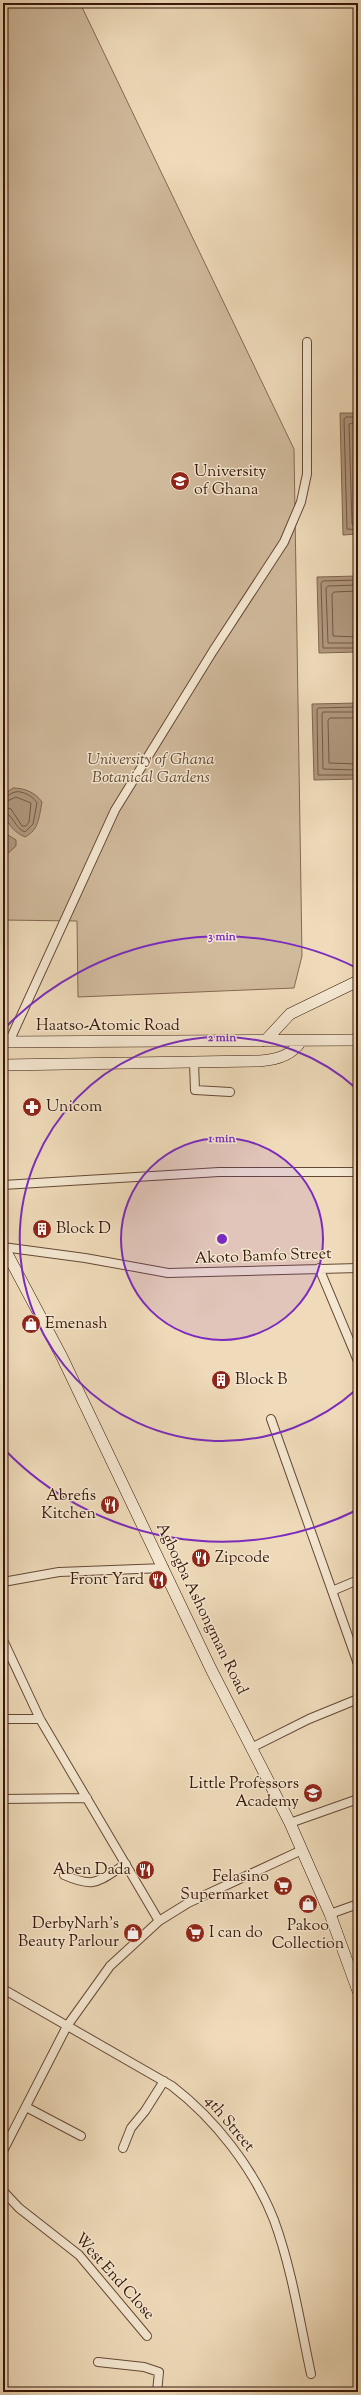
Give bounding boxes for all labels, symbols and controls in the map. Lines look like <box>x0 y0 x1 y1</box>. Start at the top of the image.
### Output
place label: University of Ghana <box>194 461 267 502</box>
school or university icon: University of Ghana <box>169 470 191 492</box>
park label: University of Ghana Botanical Gardens <box>87 749 215 790</box>
text: 3 min <box>208 928 237 946</box>
street label: Haatso-Atomic Road <box>36 1015 180 1038</box>
text: 2 min <box>208 1029 237 1047</box>
pharmacy icon: Unicom <box>21 1096 43 1118</box>
place label: Unicom <box>46 1096 102 1119</box>
text: 1 min <box>207 1130 236 1148</box>
building icon: Block D <box>31 1218 53 1240</box>
place label: Block D <box>56 1218 111 1241</box>
centre of rings <box>215 1232 229 1246</box>
street label: Akoto Bamfo Street <box>194 1243 332 1271</box>
shop icon: Emenash <box>20 1313 42 1335</box>
place label: Emenash <box>45 1313 108 1336</box>
building icon: Block B <box>210 1369 232 1391</box>
place label: Block B <box>235 1369 287 1392</box>
place label: Abrefis Kitchen <box>41 1485 97 1526</box>
restaurant icon: Abrefis Kitchen <box>99 1494 121 1516</box>
street label: Agbogba Ashongman Road <box>149 1519 253 1699</box>
restaurant icon: Zipcode <box>190 1547 212 1569</box>
place label: Zipcode <box>215 1547 270 1570</box>
place label: Front Yard <box>70 1569 144 1592</box>
restaurant icon: Front Yard <box>147 1569 169 1591</box>
place label: Little Professors Academy <box>189 1773 299 1814</box>
school or university icon: Little Professors Academy <box>302 1782 324 1804</box>
place label: Aben Dada <box>53 1859 132 1882</box>
restaurant icon: Aben Dada <box>134 1859 156 1881</box>
place label: Felasino Supermarket <box>180 1866 270 1907</box>
supermarket icon: Felasino Supermarket <box>272 1875 294 1897</box>
shop icon: Pakoo Collection <box>297 1893 319 1915</box>
place label: DerbyNarh’s Beauty Parlour <box>18 1913 119 1954</box>
place label: Pakoo Collection <box>272 1915 345 1956</box>
shop icon: DerbyNarh’s Beauty Parlour <box>122 1922 144 1944</box>
supermarket icon: I can do <box>184 1922 206 1944</box>
place label: I can do <box>209 1922 263 1945</box>
street label: 4th Street <box>198 2091 260 2158</box>
street label: West End Close <box>69 2228 159 2326</box>

